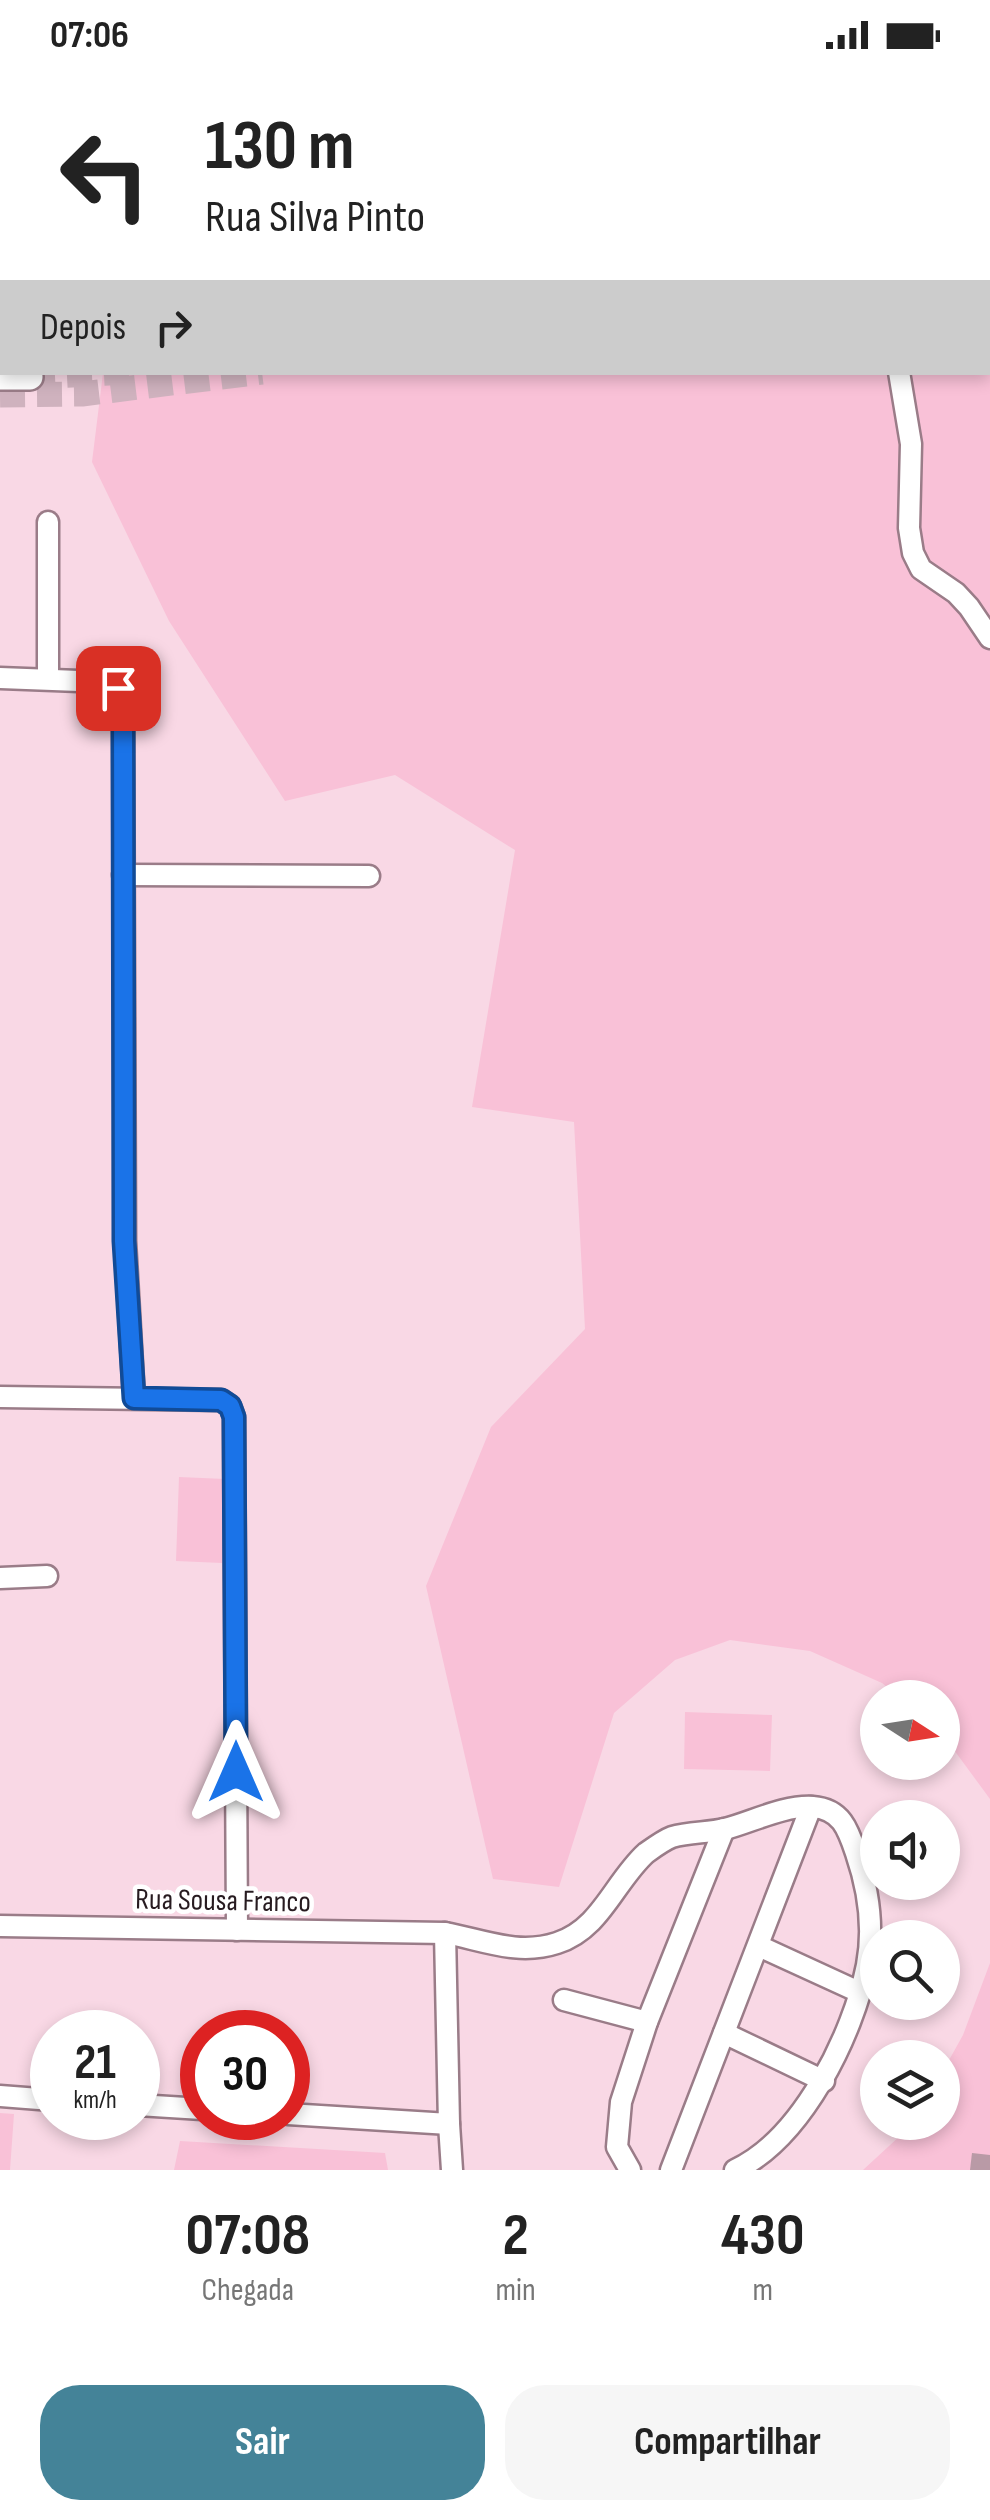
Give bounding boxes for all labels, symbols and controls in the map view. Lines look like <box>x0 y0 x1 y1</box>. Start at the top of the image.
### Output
text: 07:06 <box>50 13 129 58</box>
text: 130 m <box>205 105 354 189</box>
icon: left <box>40 110 170 240</box>
text: Rua Silva Pinto <box>205 190 425 245</box>
icon: right <box>146 300 201 355</box>
text: Depois <box>40 305 126 350</box>
pin <box>76 646 161 731</box>
icon: arrive <box>91 661 146 716</box>
north arrow <box>860 1680 960 1780</box>
map controls <box>860 1680 960 2140</box>
position arrow <box>184 1720 288 1824</box>
button: sound <box>860 1800 960 1900</box>
street label: Rua Sousa Franco <box>135 1881 311 1921</box>
button: search <box>860 1920 960 2020</box>
speed limit sign: 30 <box>180 2010 310 2140</box>
text: 21 <box>74 2033 116 2093</box>
button: layers <box>860 2040 960 2140</box>
text: km/h <box>73 2085 117 2116</box>
text: 07:08 <box>185 2200 310 2272</box>
text: 2 <box>502 2200 529 2272</box>
text: 430 <box>721 2200 805 2272</box>
text: Chegada <box>202 2271 294 2310</box>
text: min <box>496 2271 536 2310</box>
text: m <box>753 2271 773 2310</box>
button: Sair <box>40 2385 485 2500</box>
button: Compartilhar <box>505 2385 950 2500</box>

